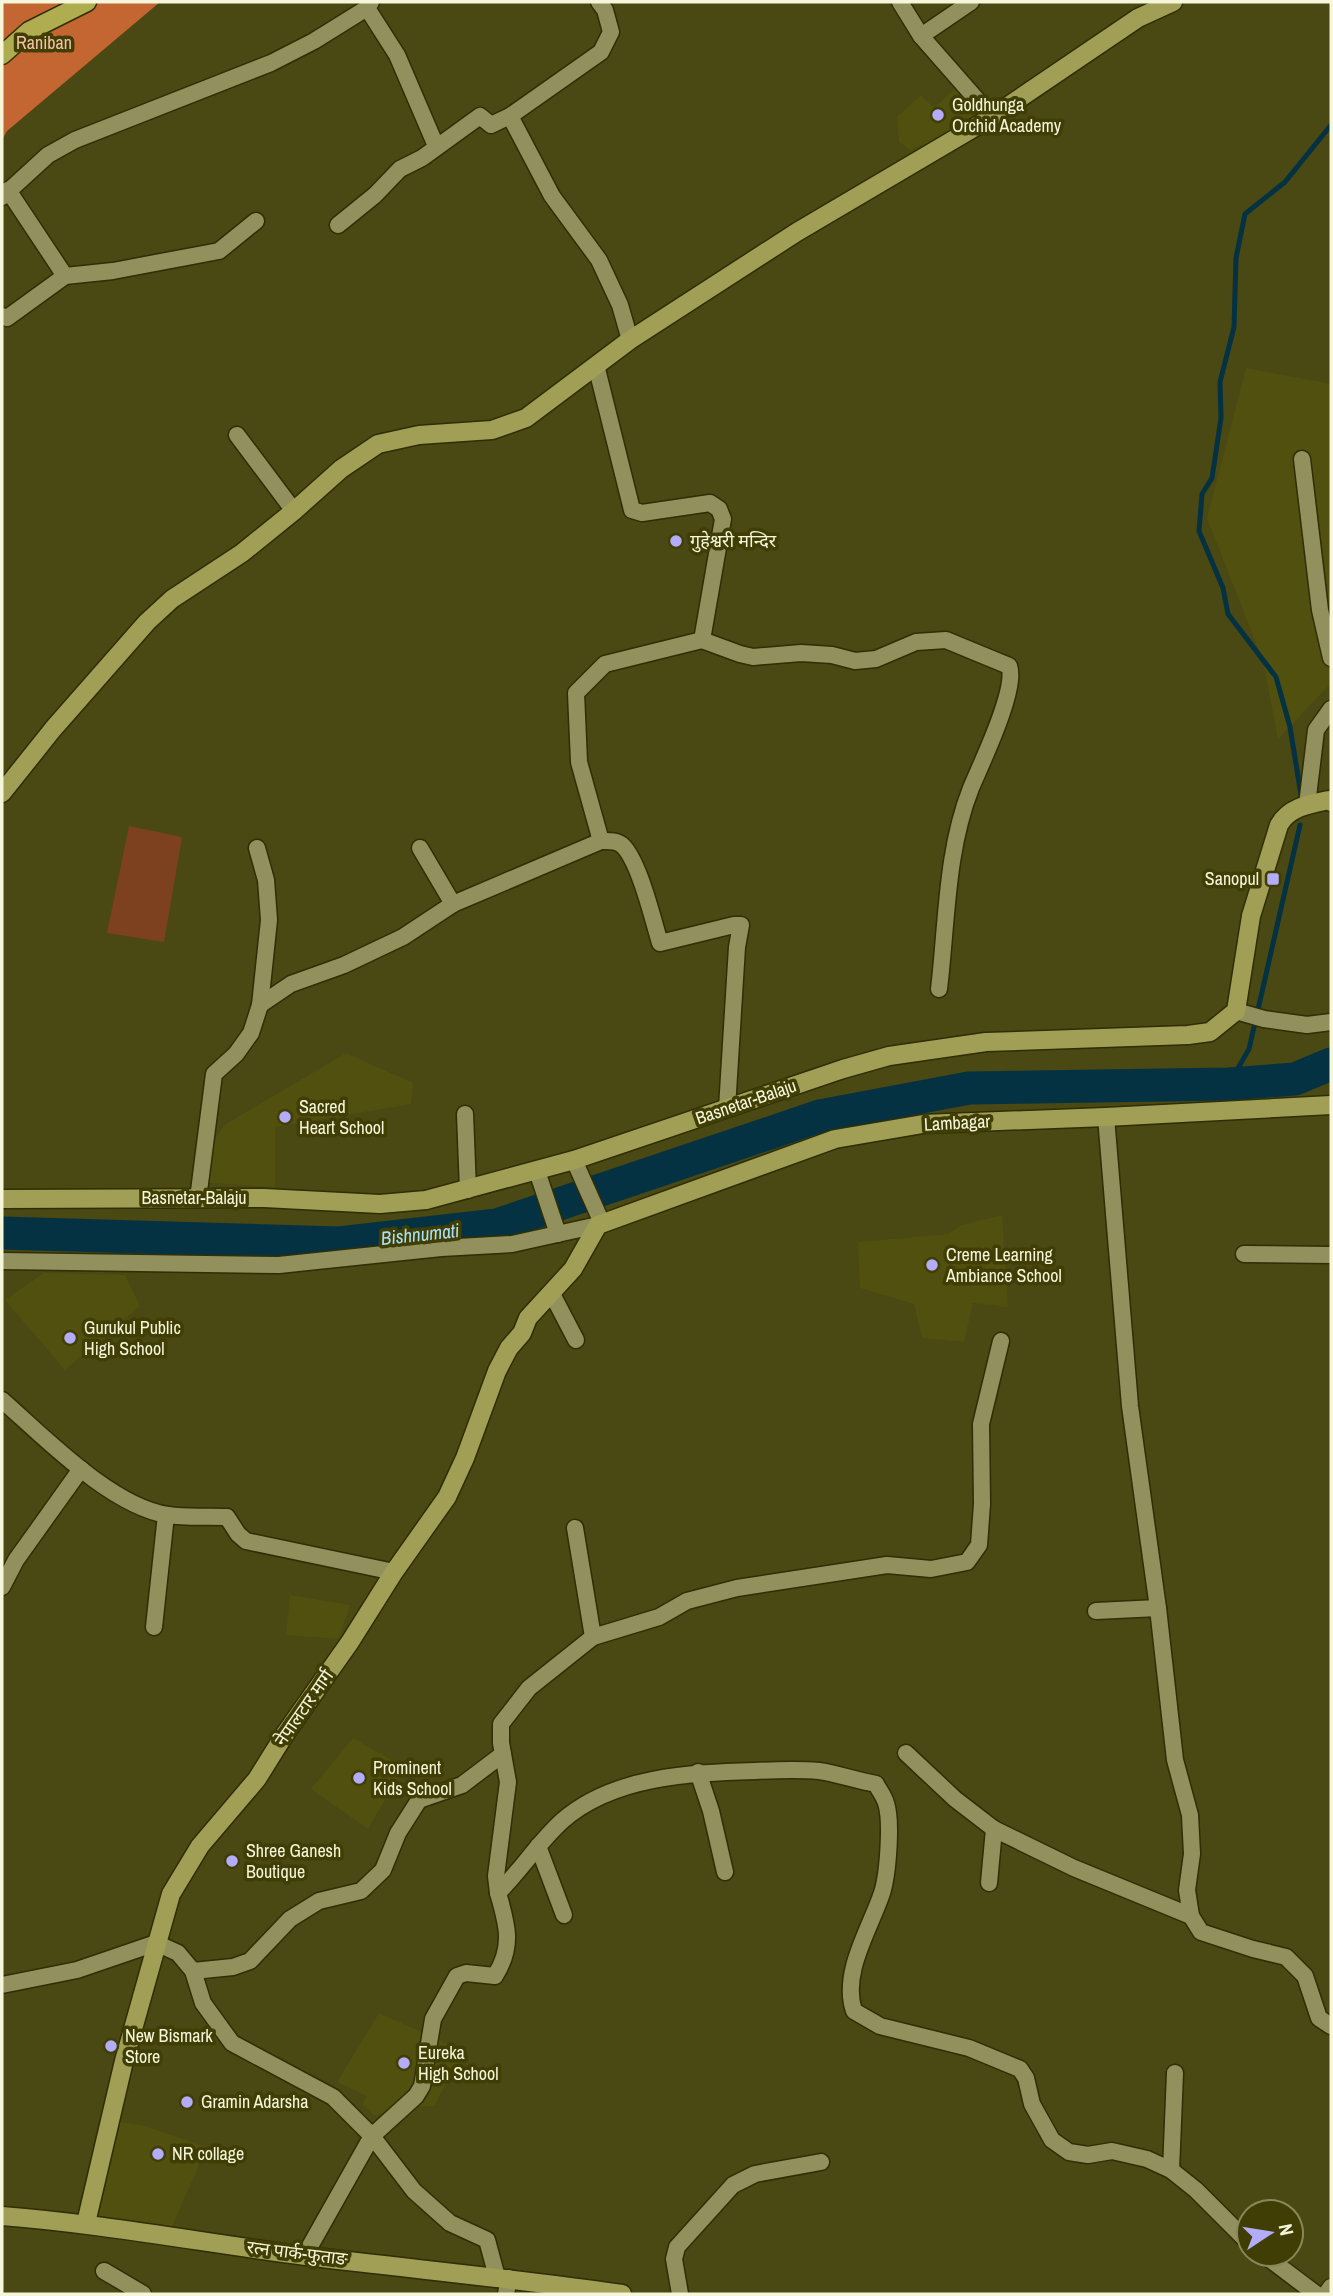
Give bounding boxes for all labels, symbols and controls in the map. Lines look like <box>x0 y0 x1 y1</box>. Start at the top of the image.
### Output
park label: Raniban <box>16 30 72 55</box>
place label: Goldhunga Orchid Academy <box>952 92 1062 138</box>
marker: Goldhunga Orchid Academy <box>930 107 946 123</box>
place label: गुहेश्वरी मन्दिर <box>690 528 777 553</box>
marker: गुहेश्वरी मन्दिर <box>668 533 684 549</box>
place label: Sanopul <box>1205 866 1259 891</box>
marker: Sanopul <box>1265 871 1281 887</box>
street label: Basnetar-Balaju <box>692 1073 800 1130</box>
place label: Sacred Heart School <box>299 1094 384 1140</box>
street label: Lambagar <box>923 1108 991 1137</box>
marker: Sacred Heart School <box>277 1109 293 1125</box>
street label: Basnetar-Balaju <box>141 1185 247 1210</box>
water label: Bishnumati <box>379 1217 461 1251</box>
place label: Creme Learning Ambiance School <box>945 1242 1062 1288</box>
marker: Creme Learning Ambiance School <box>924 1257 940 1273</box>
place label: Gurukul Public High School <box>84 1315 181 1361</box>
marker: Gurukul Public High School <box>62 1330 78 1346</box>
street label: नेपालटार मार्ग <box>268 1664 340 1751</box>
place label: Prominent Kids School <box>373 1755 452 1801</box>
marker: Prominent Kids School <box>351 1770 367 1786</box>
place label: Shree Ganesh Boutique <box>246 1838 341 1884</box>
marker: Shree Ganesh Boutique <box>224 1853 240 1869</box>
place label: New Bismark Store <box>125 2023 213 2069</box>
marker: New Bismark Store <box>103 2038 119 2054</box>
place label: Eureka High School <box>418 2040 498 2086</box>
marker: Eureka High School <box>396 2055 412 2071</box>
place label: Gramin Adarsha <box>201 2089 308 2114</box>
marker: Gramin Adarsha <box>179 2094 195 2110</box>
place label: NR collage <box>172 2141 244 2166</box>
marker: NR collage <box>150 2146 166 2162</box>
north arrow <box>1235 2198 1305 2268</box>
text: N <box>1273 2221 1301 2238</box>
street label: रत्न पार्क-फुताङ <box>245 2234 349 2271</box>

